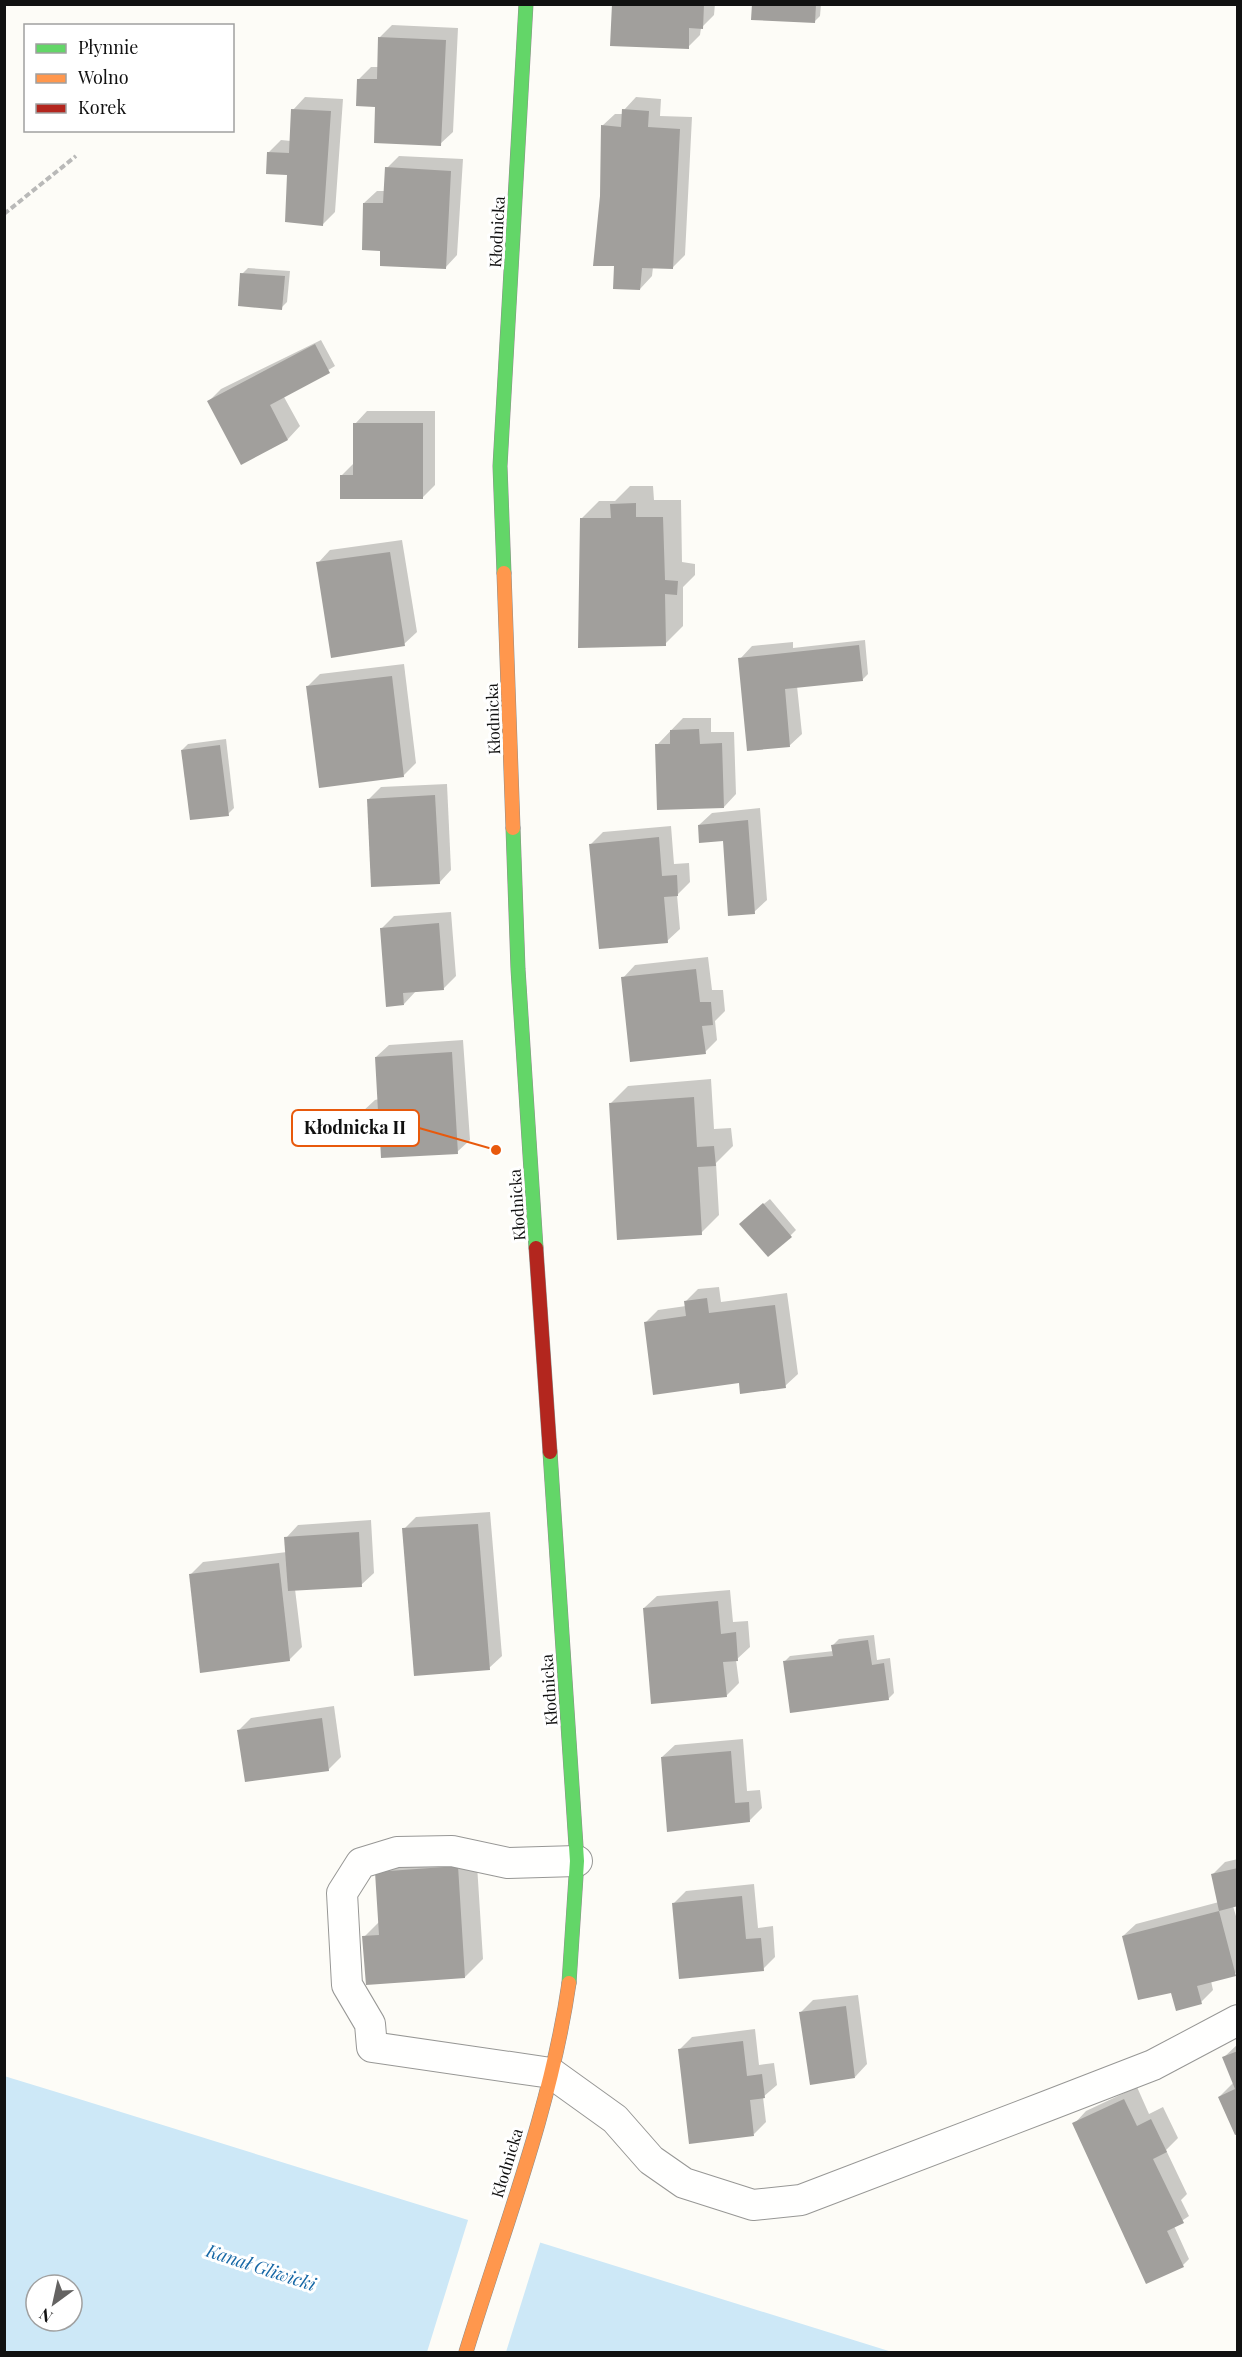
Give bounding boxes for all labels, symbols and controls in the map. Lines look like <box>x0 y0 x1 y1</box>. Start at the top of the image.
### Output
legend <box>24 24 234 132</box>
text: Płynnie <box>78 35 138 59</box>
text: Wolno <box>77 65 129 89</box>
text: Korek <box>78 95 126 119</box>
street label: Kłodnicka <box>484 196 509 268</box>
street label: Kłodnicka <box>481 683 504 755</box>
callout: Kłodnicka II <box>292 1110 419 1146</box>
text: Kłodnicka II <box>304 1115 406 1139</box>
street label: Kłodnicka <box>504 1169 529 1241</box>
street label: Kłodnicka <box>536 1654 561 1726</box>
street label: Kłodnicka <box>486 2126 527 2200</box>
water label: Kanał Gliwicki <box>203 2238 320 2296</box>
north arrow <box>24 2273 84 2333</box>
text: N <box>35 2304 56 2328</box>

